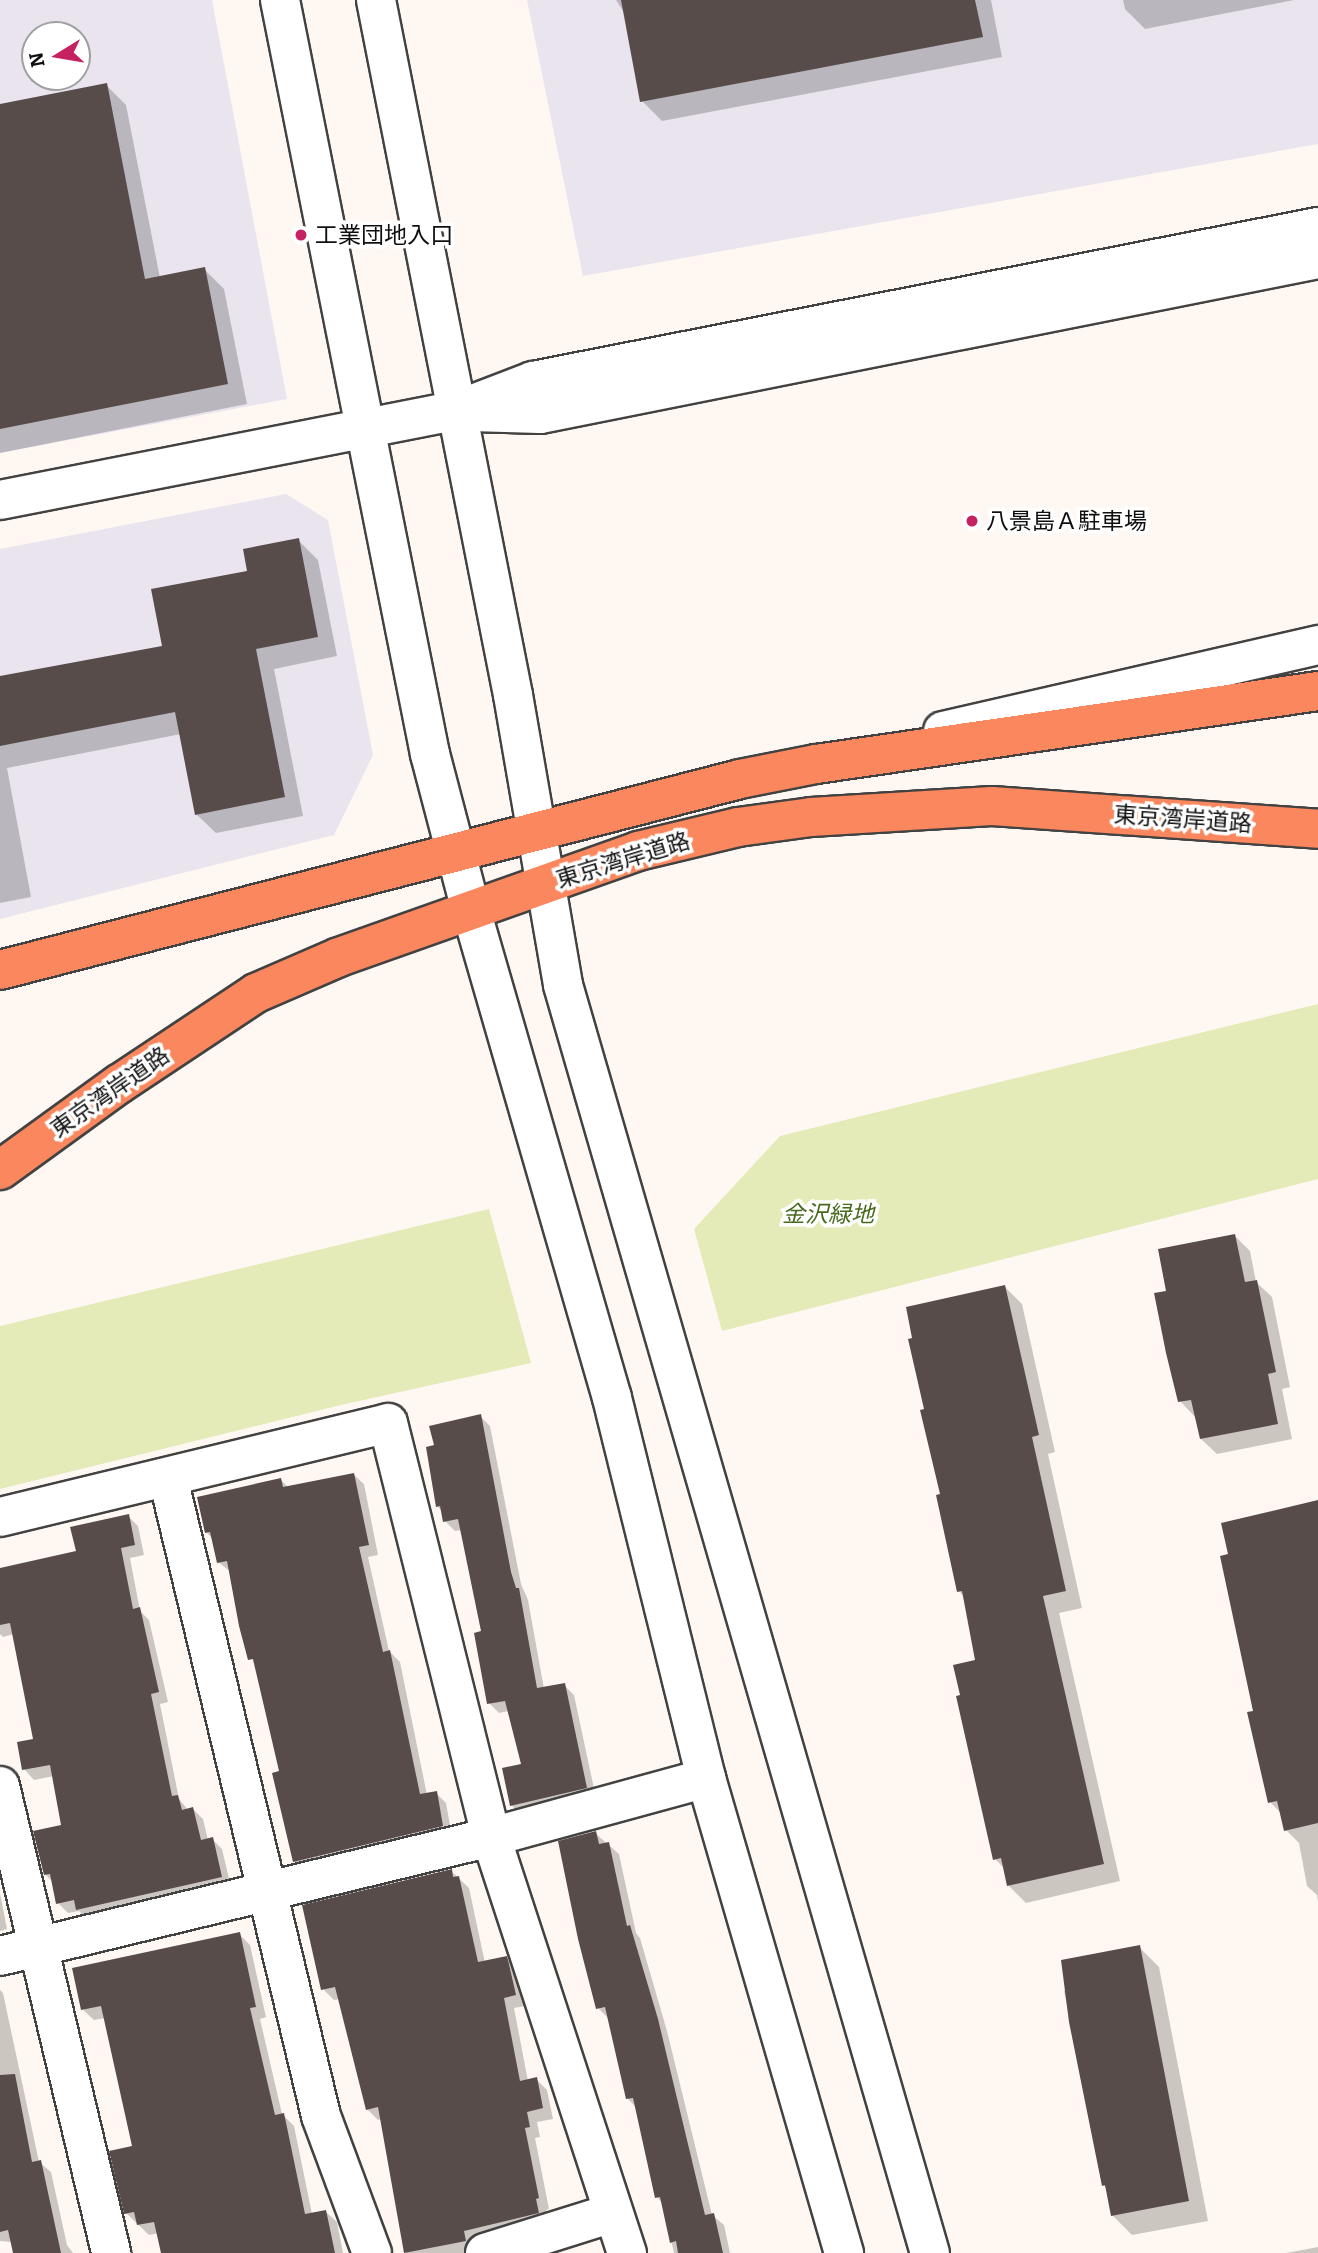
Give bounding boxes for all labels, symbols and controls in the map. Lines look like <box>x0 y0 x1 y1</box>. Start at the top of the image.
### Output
north arrow <box>21 21 91 91</box>
text: N <box>24 50 50 69</box>
place label: 工業団地入口 <box>315 221 453 249</box>
marker: 工業団地入口 <box>293 227 309 243</box>
place label: 八景島Ａ駐車場 <box>986 507 1147 535</box>
marker: 八景島Ａ駐車場 <box>964 513 980 529</box>
street label: 東京湾岸道路 <box>1113 800 1253 838</box>
street label: 東京湾岸道路 <box>553 827 693 893</box>
street label: 東京湾岸道路 <box>46 1041 174 1143</box>
park label: 金沢緑地 <box>782 1200 874 1228</box>

